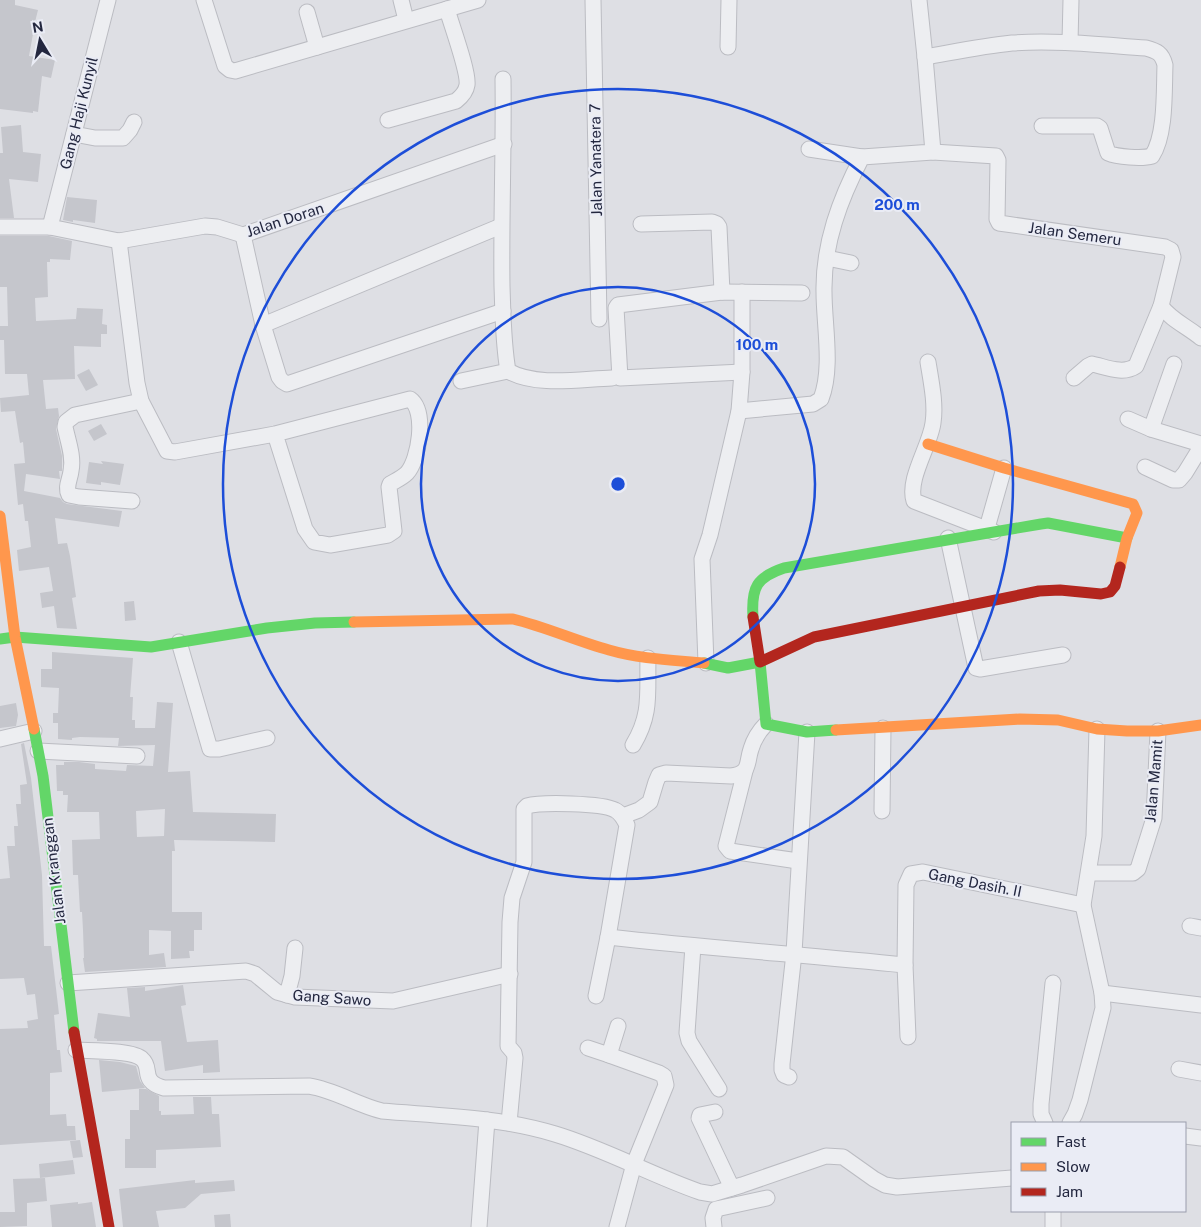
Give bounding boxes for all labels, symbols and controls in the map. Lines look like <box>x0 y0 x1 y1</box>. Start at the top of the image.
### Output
north arrow <box>15 15 65 65</box>
text: N <box>31 18 45 36</box>
street label: Gang Haji Kunyil <box>56 55 101 171</box>
street label: Jalan Yanatera 7 <box>586 103 605 217</box>
text: 200 m <box>874 196 920 213</box>
street label: Jalan Doran <box>244 199 326 240</box>
street label: Jalan Semeru <box>1027 219 1123 248</box>
text: 100 m <box>736 336 778 353</box>
centre of rings <box>609 475 627 493</box>
street label: Jalan Mamit <box>1141 739 1166 823</box>
street label: Jalan Kranggan <box>39 817 68 925</box>
street label: Gang Dasih. II <box>927 865 1023 900</box>
street label: Gang Sawo <box>292 986 372 1009</box>
legend <box>1011 1122 1186 1212</box>
text: Fast <box>1056 1133 1086 1150</box>
text: Slow <box>1056 1158 1091 1175</box>
text: Jam <box>1056 1183 1083 1200</box>

